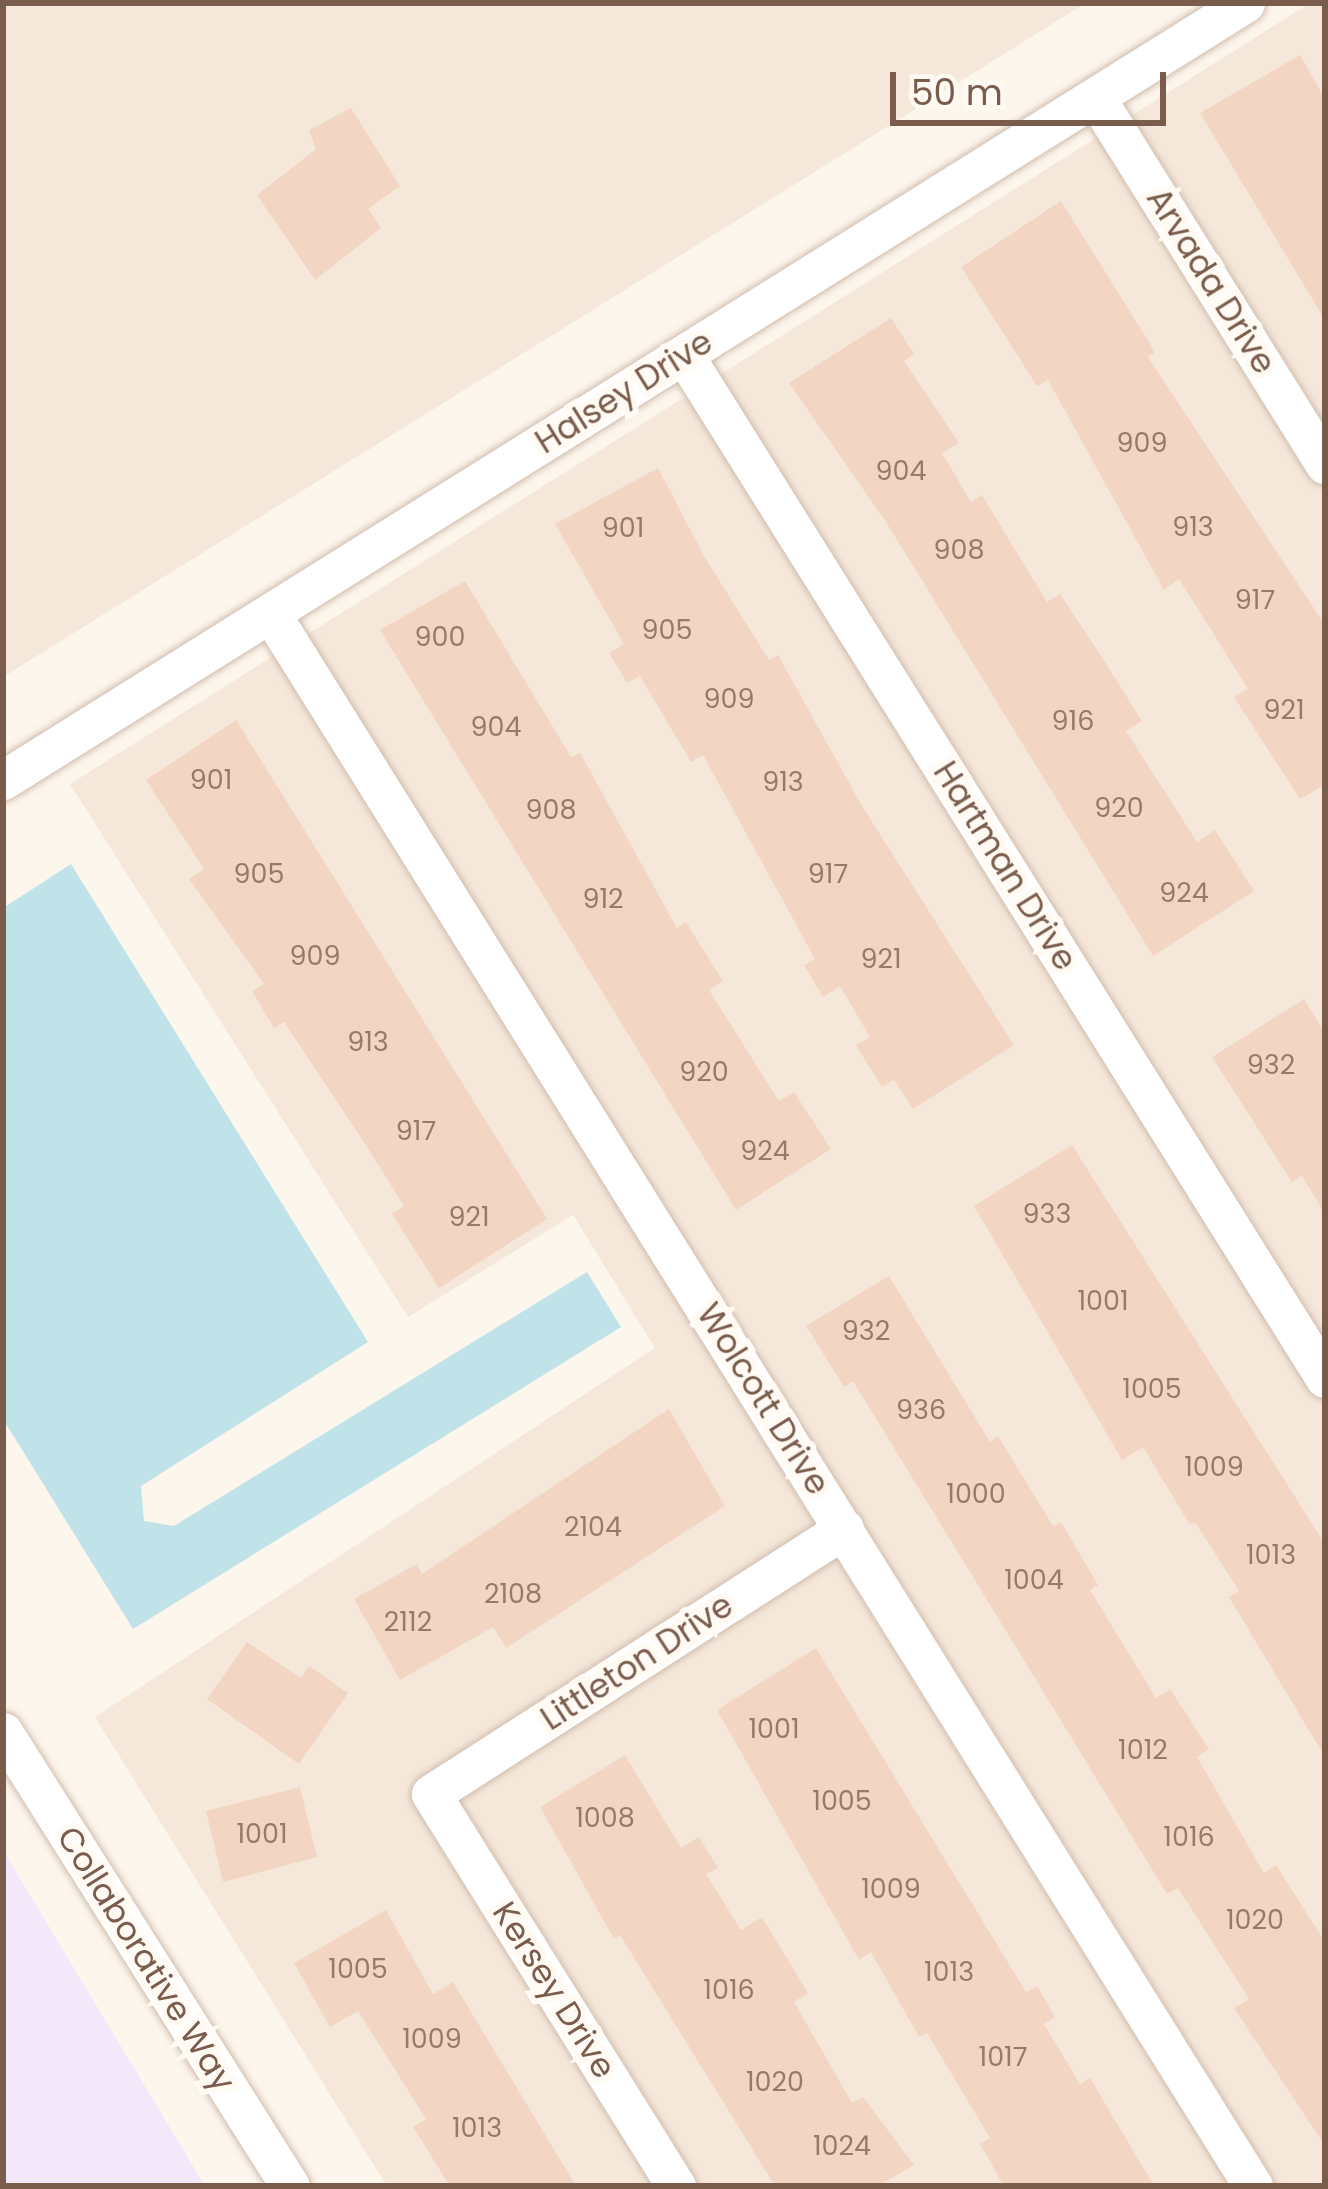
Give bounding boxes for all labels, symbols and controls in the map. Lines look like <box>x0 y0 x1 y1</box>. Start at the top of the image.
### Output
scale bar <box>896 48 1172 122</box>
text: 50 m <box>911 67 1003 118</box>
street label: Arvada Drive <box>1138 181 1284 381</box>
street label: Halsey Drive <box>528 322 720 462</box>
house number: 909 <box>1117 427 1167 459</box>
house number: 904 <box>876 455 926 487</box>
house number: 913 <box>1172 511 1214 543</box>
house number: 901 <box>602 512 644 544</box>
house number: 908 <box>933 534 985 566</box>
house number: 917 <box>1235 584 1275 616</box>
house number: 905 <box>642 614 692 646</box>
house number: 900 <box>415 621 465 653</box>
house number: 909 <box>704 683 754 715</box>
house number: 921 <box>1263 694 1305 726</box>
house number: 916 <box>1052 705 1094 737</box>
house number: 904 <box>471 711 521 743</box>
street label: Hartman Drive <box>925 754 1085 978</box>
house number: 901 <box>190 764 232 796</box>
house number: 913 <box>762 766 804 798</box>
house number: 920 <box>1094 792 1144 824</box>
house number: 908 <box>525 794 577 826</box>
house number: 905 <box>234 858 284 890</box>
house number: 917 <box>808 858 848 890</box>
house number: 924 <box>1159 877 1209 909</box>
house number: 912 <box>582 883 624 915</box>
house number: 909 <box>290 940 340 972</box>
house number: 921 <box>860 943 902 975</box>
house number: 913 <box>347 1026 389 1058</box>
house number: 932 <box>1247 1049 1295 1081</box>
house number: 920 <box>679 1056 729 1088</box>
house number: 917 <box>396 1115 436 1147</box>
house number: 924 <box>740 1135 790 1167</box>
house number: 933 <box>1023 1198 1071 1230</box>
house number: 921 <box>448 1201 490 1233</box>
house number: 1001 <box>1077 1285 1129 1317</box>
street label: Wolcott Drive <box>688 1296 838 1502</box>
house number: 932 <box>842 1315 890 1347</box>
house number: 1005 <box>1122 1373 1182 1405</box>
house number: 936 <box>896 1394 946 1426</box>
house number: 1009 <box>1184 1451 1244 1483</box>
house number: 1000 <box>946 1478 1006 1510</box>
house number: 2104 <box>564 1511 622 1543</box>
house number: 1013 <box>1246 1539 1296 1571</box>
house number: 1004 <box>1004 1564 1064 1596</box>
house number: 2108 <box>484 1578 542 1610</box>
street label: Littleton Drive <box>534 1585 740 1739</box>
house number: 2112 <box>384 1606 432 1638</box>
house number: 1001 <box>748 1713 800 1745</box>
house number: 1012 <box>1118 1734 1168 1766</box>
house number: 1005 <box>812 1785 872 1817</box>
house number: 1008 <box>575 1802 635 1834</box>
house number: 1001 <box>236 1818 288 1850</box>
street label: Collaborative Way <box>49 1820 243 2098</box>
house number: 1016 <box>1163 1821 1215 1853</box>
house number: 1009 <box>861 1873 921 1905</box>
street label: Kersey Drive <box>484 1895 624 2085</box>
house number: 1020 <box>1226 1904 1284 1936</box>
house number: 1005 <box>328 1953 388 1985</box>
house number: 1013 <box>924 1956 974 1988</box>
house number: 1016 <box>703 1974 755 2006</box>
house number: 1009 <box>402 2023 462 2055</box>
house number: 1017 <box>979 2041 1027 2073</box>
house number: 1020 <box>746 2066 804 2098</box>
house number: 1013 <box>452 2112 502 2144</box>
house number: 1024 <box>813 2130 871 2162</box>

